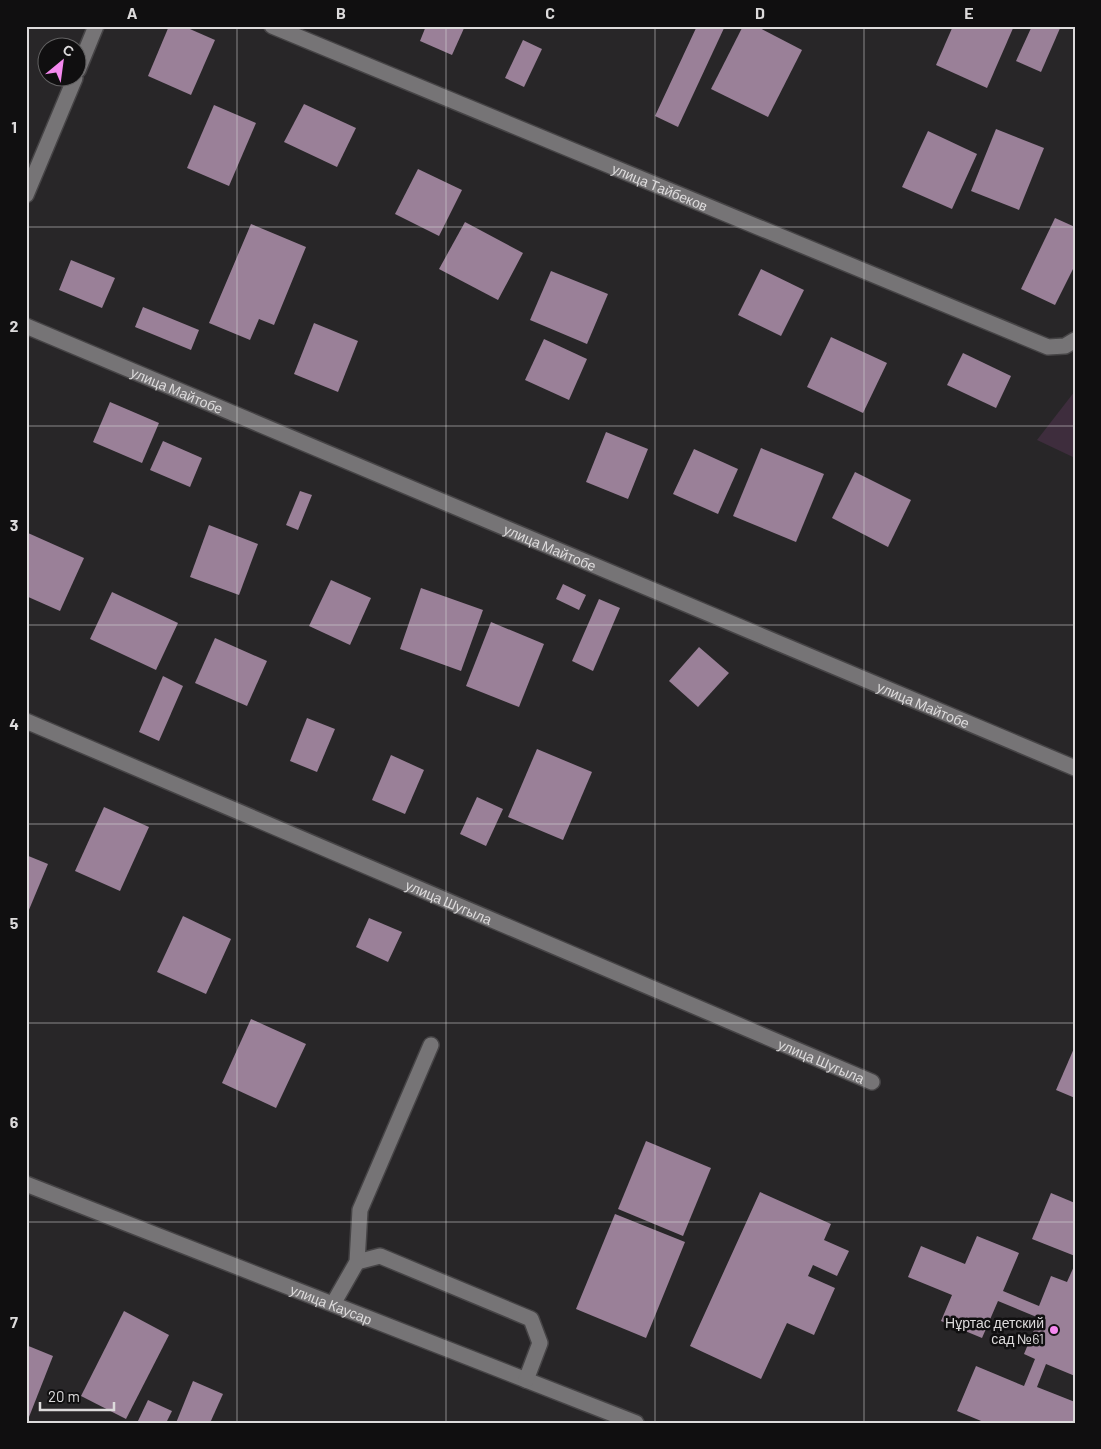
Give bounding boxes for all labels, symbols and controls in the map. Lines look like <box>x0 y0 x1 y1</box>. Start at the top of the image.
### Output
text: A <box>127 3 138 22</box>
text: B <box>336 3 346 22</box>
text: C <box>545 3 555 22</box>
text: D <box>755 3 765 22</box>
text: E <box>964 3 974 22</box>
north arrow <box>38 38 88 88</box>
text: С <box>60 40 77 60</box>
text: 1 <box>11 117 17 136</box>
street label: улица Тайбеков <box>610 159 711 214</box>
text: 2 <box>10 316 19 335</box>
street label: улица Майтобе <box>128 363 226 417</box>
text: 3 <box>10 515 18 534</box>
street label: улица Майтобе <box>502 520 599 574</box>
street label: улица Майтобе <box>875 677 972 731</box>
text: 4 <box>9 714 19 733</box>
street label: улица Шугыла <box>403 876 495 928</box>
text: 5 <box>10 913 19 932</box>
street label: улица Шугыла <box>776 1035 868 1087</box>
text: 6 <box>10 1112 19 1131</box>
street label: улица Каусар <box>288 1280 375 1327</box>
text: 7 <box>10 1312 18 1331</box>
place label: Нұртас детский сад №61 <box>945 1314 1044 1347</box>
marker: Нұртас детский сад №61 <box>1048 1324 1060 1336</box>
scale bar <box>40 1379 114 1411</box>
text: 20 m <box>48 1387 80 1405</box>

